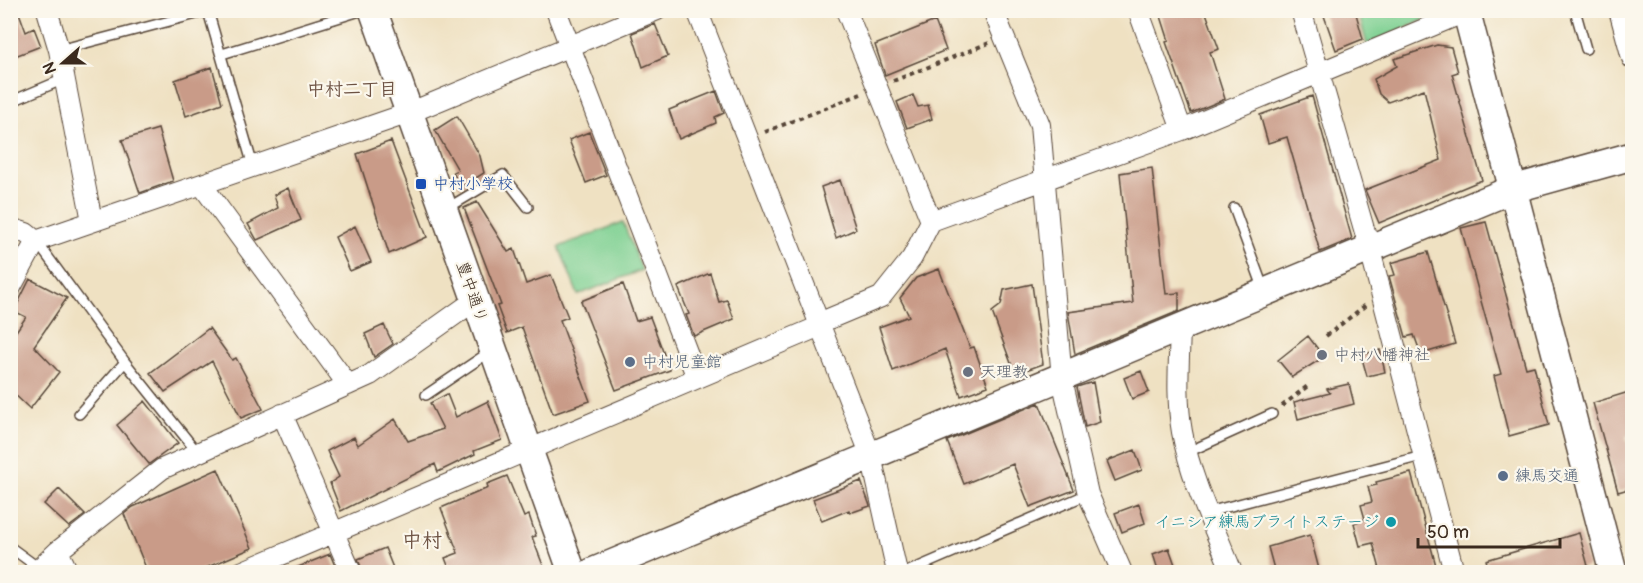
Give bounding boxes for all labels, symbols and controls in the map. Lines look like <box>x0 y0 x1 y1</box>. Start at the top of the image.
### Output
north arrow <box>33 33 93 93</box>
text: N <box>39 59 61 77</box>
district label: 中村二丁目 <box>307 78 397 101</box>
place label: 中村小学校 <box>433 174 513 194</box>
marker: 中村小学校 <box>414 177 428 191</box>
street label: 豊中通り <box>452 258 492 326</box>
place label: 中村八幡神社 <box>1334 345 1430 365</box>
marker: 中村八幡神社 <box>1315 348 1329 362</box>
place label: 中村児童館 <box>642 352 722 372</box>
marker: 中村児童館 <box>623 355 637 369</box>
place label: 天理教 <box>980 362 1028 382</box>
marker: 天理教 <box>961 365 975 379</box>
place label: 練馬交通 <box>1515 466 1579 486</box>
marker: 練馬交通 <box>1496 469 1510 483</box>
scale bar <box>1418 511 1560 549</box>
place label: イニシア練馬ブライトステージ <box>1154 512 1379 532</box>
marker: イニシア練馬ブライトステージ <box>1384 515 1398 529</box>
text: 50 m <box>1427 521 1469 544</box>
district label: 中村 <box>402 528 442 553</box>

